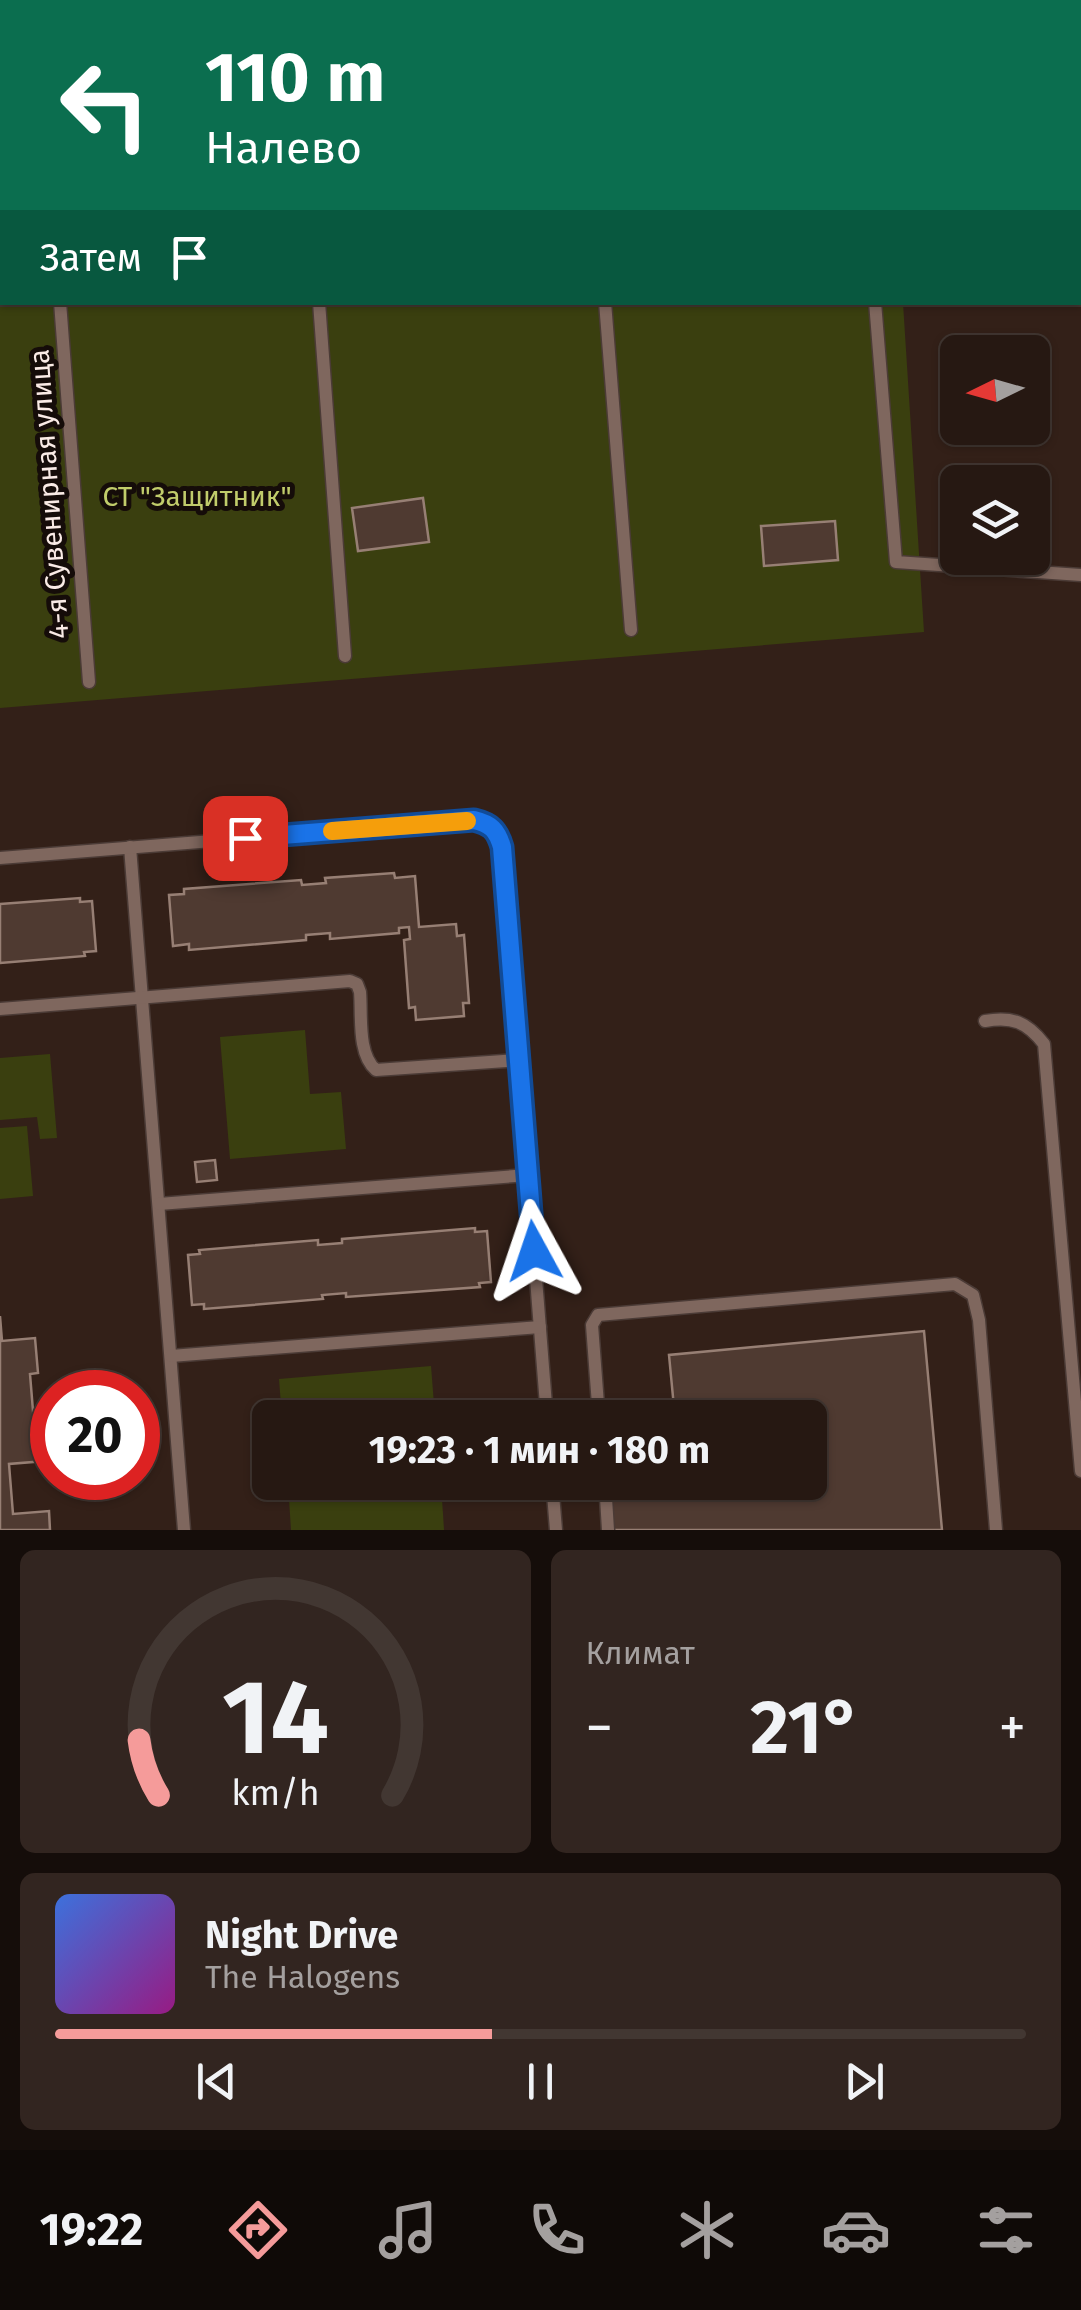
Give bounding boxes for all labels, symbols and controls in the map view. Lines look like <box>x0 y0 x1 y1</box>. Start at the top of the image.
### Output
text: 110 m <box>205 36 385 120</box>
icon: left <box>40 40 170 170</box>
text: Налево <box>205 121 362 175</box>
icon: arrive <box>162 230 217 285</box>
text: Затем <box>40 235 142 281</box>
north arrow <box>940 335 1050 445</box>
map controls <box>940 335 1050 575</box>
street label: 4-я Сувенирная улица <box>22 348 76 640</box>
button: layers <box>940 465 1050 575</box>
park label: СТ "Защитник" <box>102 480 292 513</box>
pin <box>203 796 288 881</box>
icon: arrive <box>218 811 273 866</box>
position arrow <box>482 1199 586 1303</box>
speed limit sign: 20 <box>30 1370 160 1500</box>
text: 19:23 · 1 мин · 180 m <box>369 1427 710 1473</box>
text: Климат <box>586 1634 695 1672</box>
text: 14 <box>222 1656 329 1781</box>
text: 21° <box>750 1683 861 1773</box>
text: − <box>586 1695 613 1761</box>
text: + <box>999 1695 1026 1761</box>
text: km/h <box>231 1772 319 1814</box>
text: Night Drive <box>205 1912 398 1958</box>
text: The Halogens <box>205 1958 400 1996</box>
icon: previous <box>189 2054 244 2109</box>
icon: pause <box>513 2054 568 2109</box>
icon: next <box>837 2054 892 2109</box>
icon: directions <box>223 2195 293 2265</box>
icon: music <box>373 2195 443 2265</box>
icon: phone <box>522 2195 592 2265</box>
icon: climate <box>672 2195 742 2265</box>
icon: car <box>821 2195 891 2265</box>
icon: filters <box>971 2195 1041 2265</box>
text: 19:22 <box>40 2203 143 2257</box>

